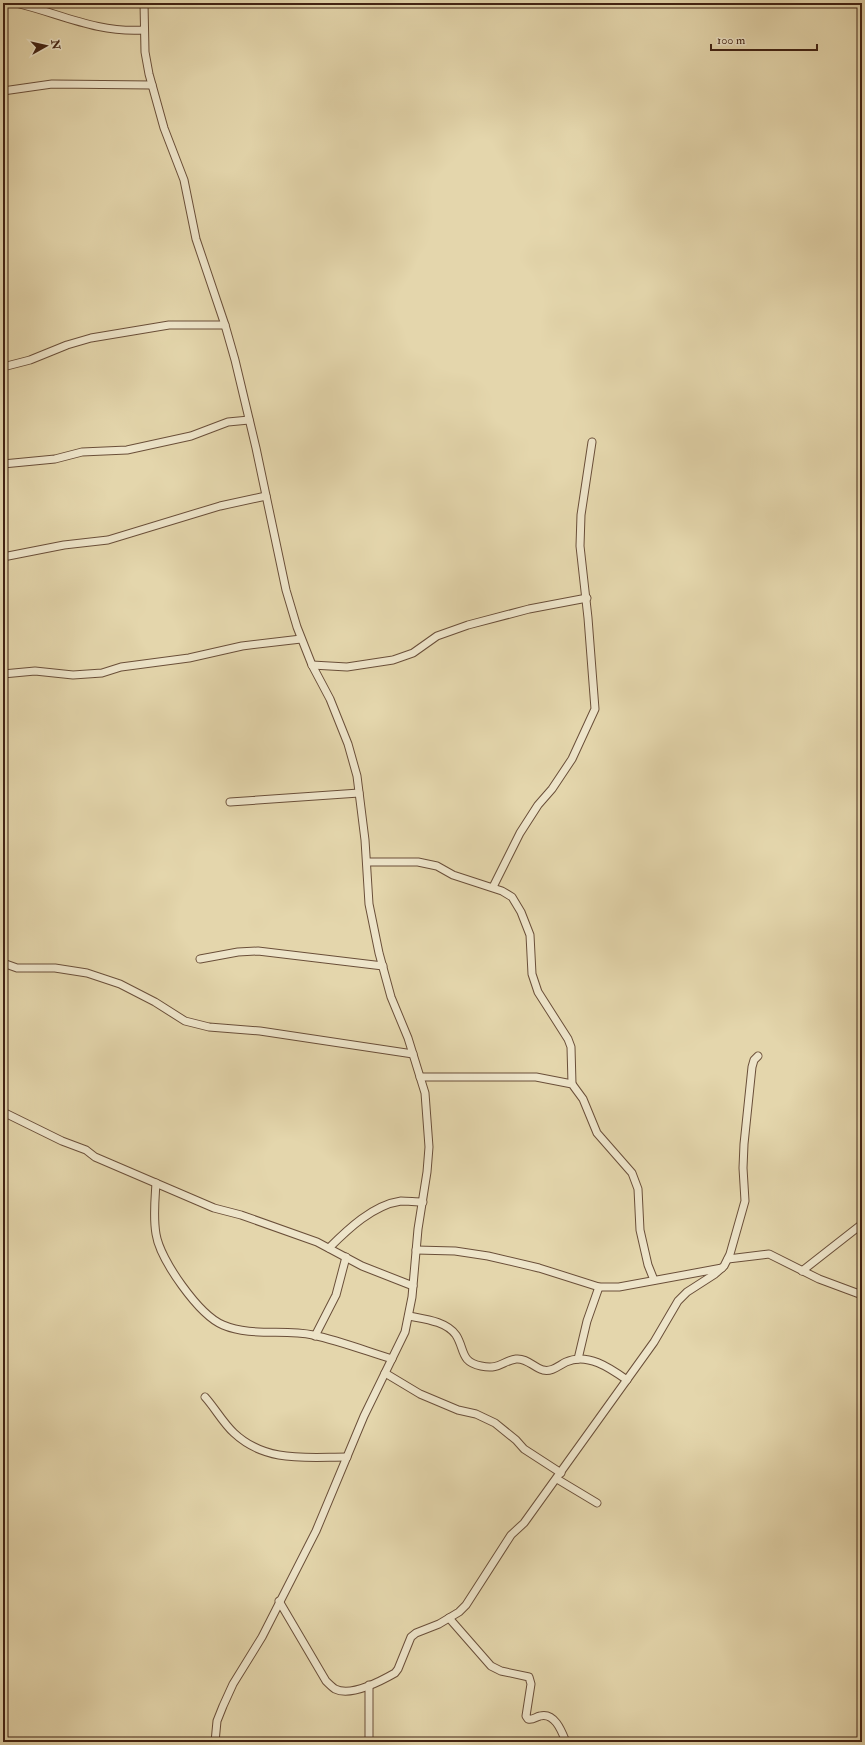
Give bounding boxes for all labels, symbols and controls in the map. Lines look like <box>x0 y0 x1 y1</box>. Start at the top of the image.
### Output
north arrow <box>26 26 66 66</box>
scale bar <box>711 26 817 52</box>
text: 100 m <box>717 33 746 48</box>
text: N <box>48 38 63 52</box>

